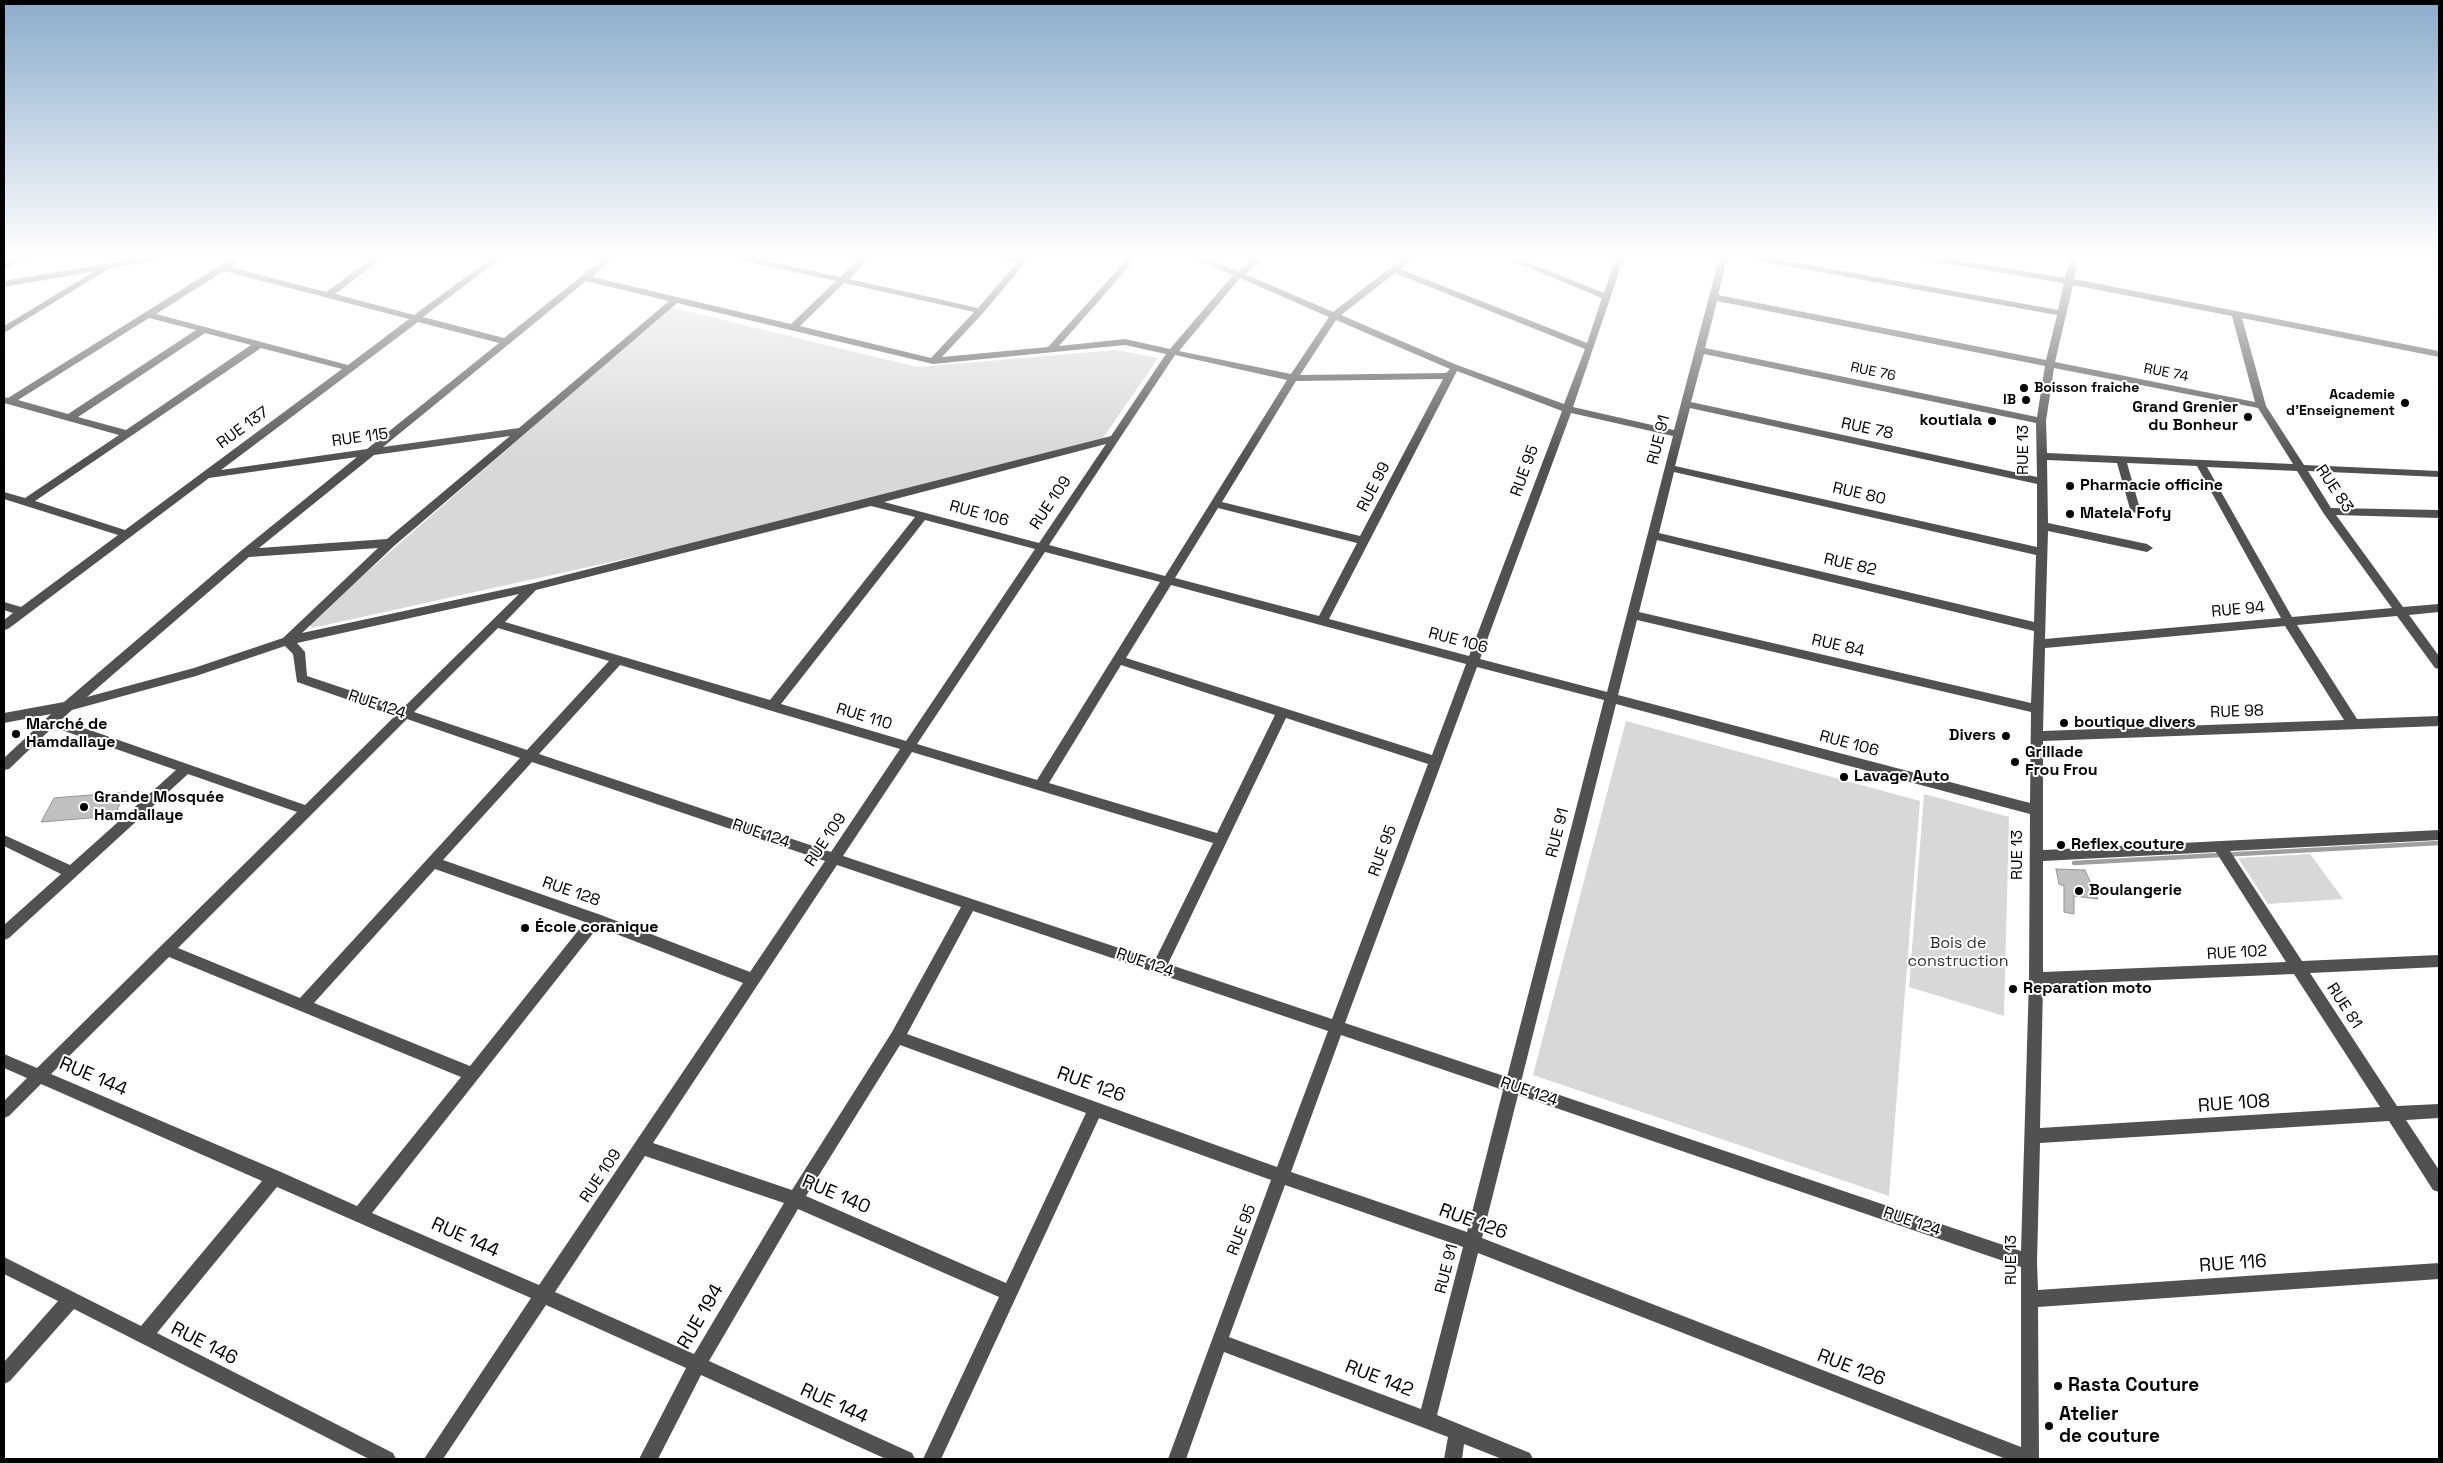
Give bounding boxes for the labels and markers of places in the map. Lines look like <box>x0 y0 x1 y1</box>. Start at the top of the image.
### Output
place label: Boisson fraiche <box>2034 380 2139 396</box>
marker: Boisson fraiche <box>2018 382 2030 394</box>
place label: Academie d'Enseignement <box>2286 387 2395 420</box>
place label: IB <box>2003 392 2016 408</box>
marker: IB <box>2020 394 2032 406</box>
marker: Academie d'Enseignement <box>2399 397 2411 409</box>
place label: Grand Grenier du Bonheur <box>2132 398 2238 436</box>
place label: koutiala <box>1920 411 1982 431</box>
marker: Grand Grenier du Bonheur <box>2242 411 2254 423</box>
marker: koutiala <box>1986 415 1998 427</box>
place label: Pharmacie officine <box>2080 476 2223 496</box>
marker: Pharmacie officine <box>2064 480 2076 492</box>
place label: Matela Fofy <box>2080 504 2171 524</box>
marker: Matela Fofy <box>2064 508 2076 520</box>
place label: boutique divers <box>2074 713 2196 733</box>
place label: Marché de Hamdallaye <box>26 715 115 753</box>
marker: boutique divers <box>2058 717 2070 729</box>
place label: Divers <box>1949 726 1996 746</box>
marker: Marché de Hamdallaye <box>10 728 22 740</box>
marker: Divers <box>2000 730 2012 742</box>
place label: Grillade Frou Frou <box>2025 743 2098 781</box>
marker: Grillade Frou Frou <box>2009 756 2021 768</box>
place label: Lavage Auto <box>1854 767 1949 787</box>
marker: Lavage Auto <box>1838 771 1850 783</box>
place label: Grande Mosquée Hamdallaye <box>94 788 224 826</box>
marker: Grande Mosquée Hamdallaye <box>78 801 90 813</box>
place label: Reflex couture <box>2071 835 2185 855</box>
marker: Reflex couture <box>2055 839 2067 851</box>
place label: Boulangerie <box>2089 881 2182 901</box>
marker: Boulangerie <box>2073 885 2085 897</box>
place label: École coranique <box>535 918 659 938</box>
marker: École coranique <box>519 922 531 934</box>
place label: Reparation moto <box>2023 979 2152 999</box>
marker: Reparation moto <box>2007 983 2019 995</box>
place label: Rasta Couture <box>2068 1375 2199 1397</box>
marker: Rasta Couture <box>2052 1380 2064 1392</box>
place label: Atelier de couture <box>2059 1404 2160 1448</box>
marker: Atelier de couture <box>2043 1420 2055 1432</box>

